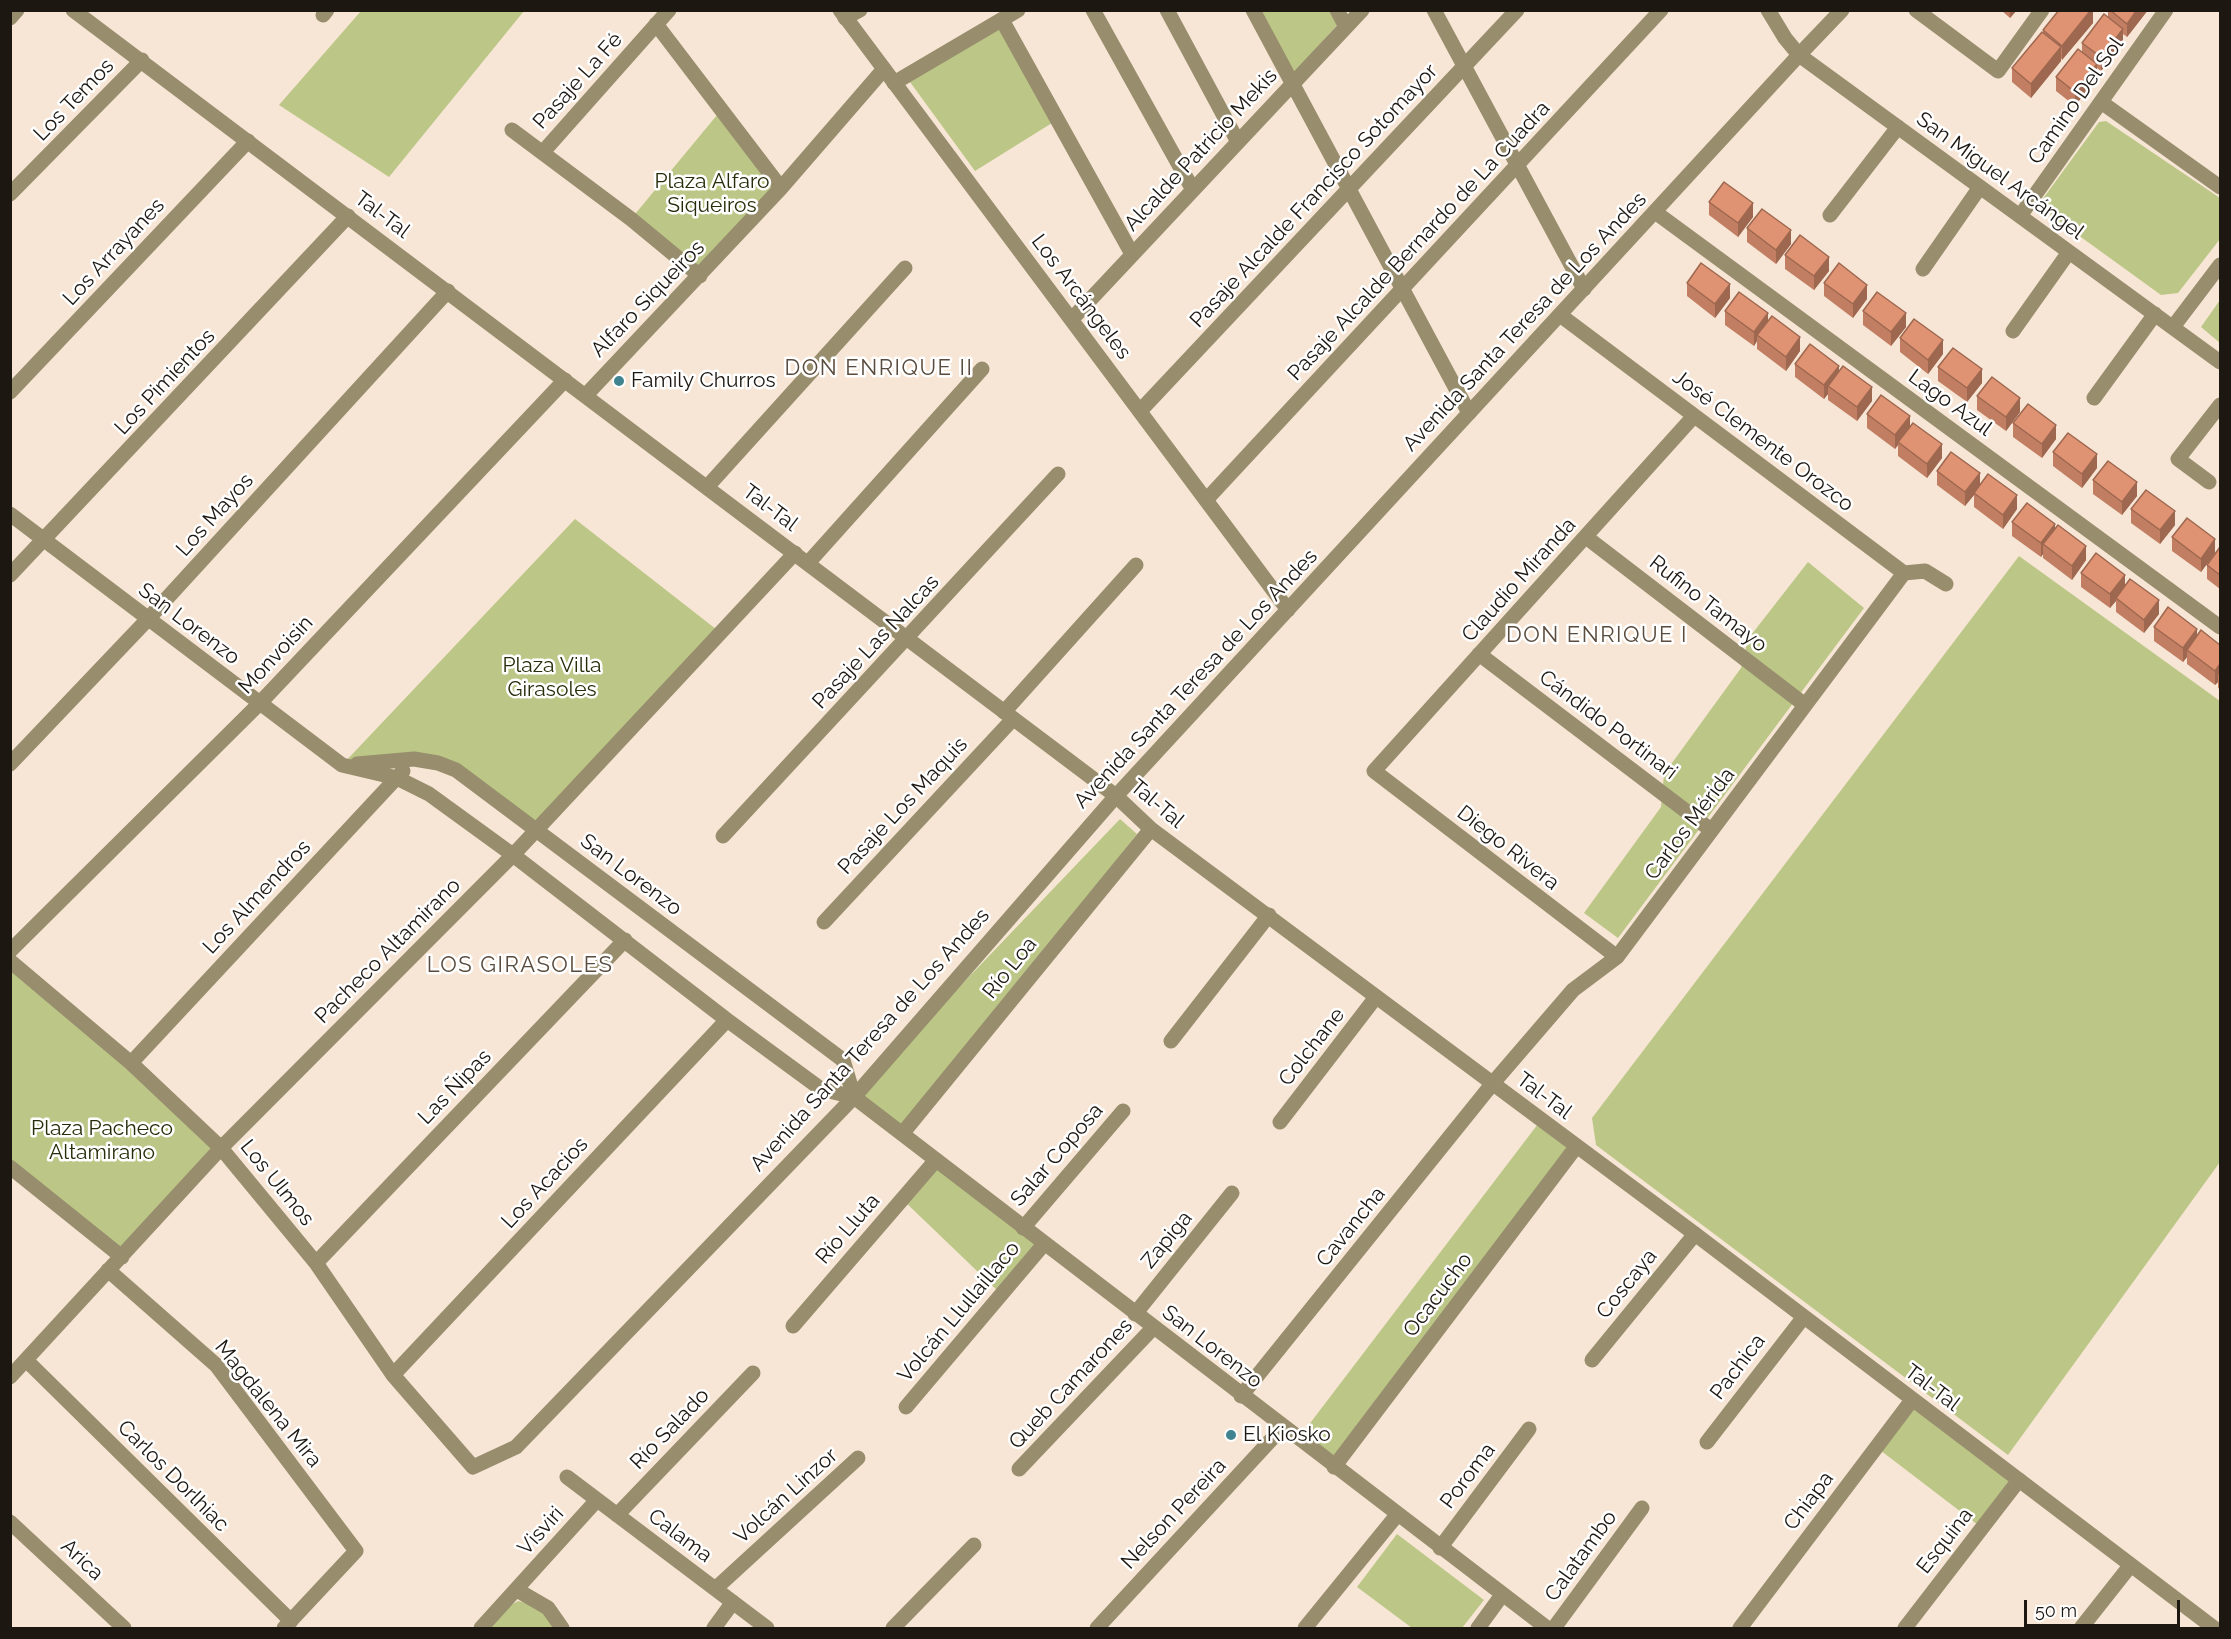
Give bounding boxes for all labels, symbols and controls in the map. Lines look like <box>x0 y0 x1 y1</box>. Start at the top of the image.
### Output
street label: Pasaje La Fé <box>528 27 628 135</box>
street label: Camino Del Sol <box>2023 33 2129 169</box>
street label: Los Temos <box>29 54 119 146</box>
street label: Pasaje Alcalde Francisco Sotomayor <box>1185 59 1443 333</box>
street label: Alcalde Patricio Mekis <box>1119 64 1283 236</box>
street label: Pasaje Alcalde Bernardo de La Cuadra <box>1283 96 1555 386</box>
street label: San Miguel Arcángel <box>1911 107 2089 245</box>
park label: Plaza Alfaro Siqueiros <box>654 169 770 219</box>
street label: Tal-Tal <box>349 186 415 244</box>
street label: Avenida Santa Teresa de Los Andes <box>1398 187 1652 457</box>
street label: Los Arrayanes <box>58 193 170 311</box>
street label: Los Arcángeles <box>1026 230 1136 364</box>
street label: Alfaro Siqueiros <box>586 235 710 363</box>
street label: Los Pimientos <box>110 324 220 440</box>
district label: DON ENRIQUE II <box>784 355 974 381</box>
street label: Lago Azul <box>1903 364 1997 442</box>
street label: José Clemente Orozco <box>1668 365 1858 517</box>
place label: Family Churros <box>631 368 776 394</box>
marker: Family Churros <box>612 374 626 388</box>
street label: Los Mayos <box>171 468 259 562</box>
street label: Tal-Tal <box>737 479 803 537</box>
street label: Claudio Miranda <box>1457 513 1581 647</box>
street label: Avenida Santa Teresa de Los Andes <box>1069 544 1323 814</box>
street label: Rufino Tamayo <box>1644 550 1772 658</box>
street label: Pasaje Las Nalcas <box>807 570 945 714</box>
street label: San Lorenzo <box>133 578 245 670</box>
street label: Monvoisin <box>234 611 318 699</box>
district label: DON ENRIQUE I <box>1506 622 1688 648</box>
park label: Plaza Villa Girasoles <box>502 653 602 703</box>
street label: Cándido Portinari <box>1534 665 1682 785</box>
street label: Pasaje Los Maquis <box>833 732 973 880</box>
street label: Carlos Mérida <box>1640 763 1740 885</box>
street label: Tal-Tal <box>1125 774 1189 834</box>
street label: Diego Rivera <box>1452 800 1564 896</box>
street label: San Lorenzo <box>575 829 687 921</box>
street label: Los Almendros <box>198 835 316 959</box>
street label: Pacheco Altamirano <box>310 873 466 1029</box>
street label: Avenida Santa Teresa de Los Andes <box>745 903 995 1177</box>
street label: Río Loa <box>978 932 1042 1004</box>
district label: LOS GIRASOLES <box>427 952 613 978</box>
street label: Colchane <box>1274 1003 1350 1091</box>
street label: Las Ñipas <box>413 1044 497 1130</box>
street label: Tal-Tal <box>1511 1067 1577 1125</box>
street label: Salar Coposa <box>1005 1098 1109 1212</box>
park label: Plaza Pacheco Altamirano <box>31 1116 173 1166</box>
street label: Los Acacios <box>496 1132 594 1234</box>
street label: Los Ulmos <box>235 1135 319 1231</box>
street label: Cavancha <box>1311 1182 1391 1272</box>
street label: Río Lluta <box>811 1189 885 1269</box>
street label: Zapiga <box>1136 1206 1198 1274</box>
street label: Volcán Llullaillaco <box>893 1236 1025 1388</box>
street label: Coscaya <box>1591 1244 1663 1324</box>
street label: Ocacucho <box>1398 1248 1478 1342</box>
street label: San Lorenzo <box>1157 1300 1267 1394</box>
street label: Queb Camarones <box>1004 1313 1138 1455</box>
street label: Pachica <box>1705 1329 1771 1405</box>
street label: Magdalena Mira <box>209 1335 327 1473</box>
street label: Tal-Tal <box>1899 1359 1965 1417</box>
street label: Río Salado <box>625 1383 715 1475</box>
street label: Carlos Dorlhiac <box>112 1415 234 1537</box>
place label: El Kiosko <box>1243 1422 1331 1448</box>
marker: El Kiosko <box>1224 1428 1238 1442</box>
street label: Poroma <box>1435 1438 1501 1514</box>
street label: Volcán Linzor <box>729 1443 843 1549</box>
street label: Nelson Pereira <box>1116 1453 1232 1575</box>
street label: Chiapa <box>1779 1467 1839 1535</box>
street label: Visviri <box>513 1502 569 1560</box>
street label: Esquina <box>1911 1503 1979 1579</box>
street label: Calama <box>643 1504 717 1568</box>
street label: Calatambo <box>1540 1506 1622 1606</box>
street label: Arica <box>55 1534 109 1586</box>
scale bar <box>2027 1588 2183 1626</box>
text: 50 m <box>2035 1600 2077 1621</box>

